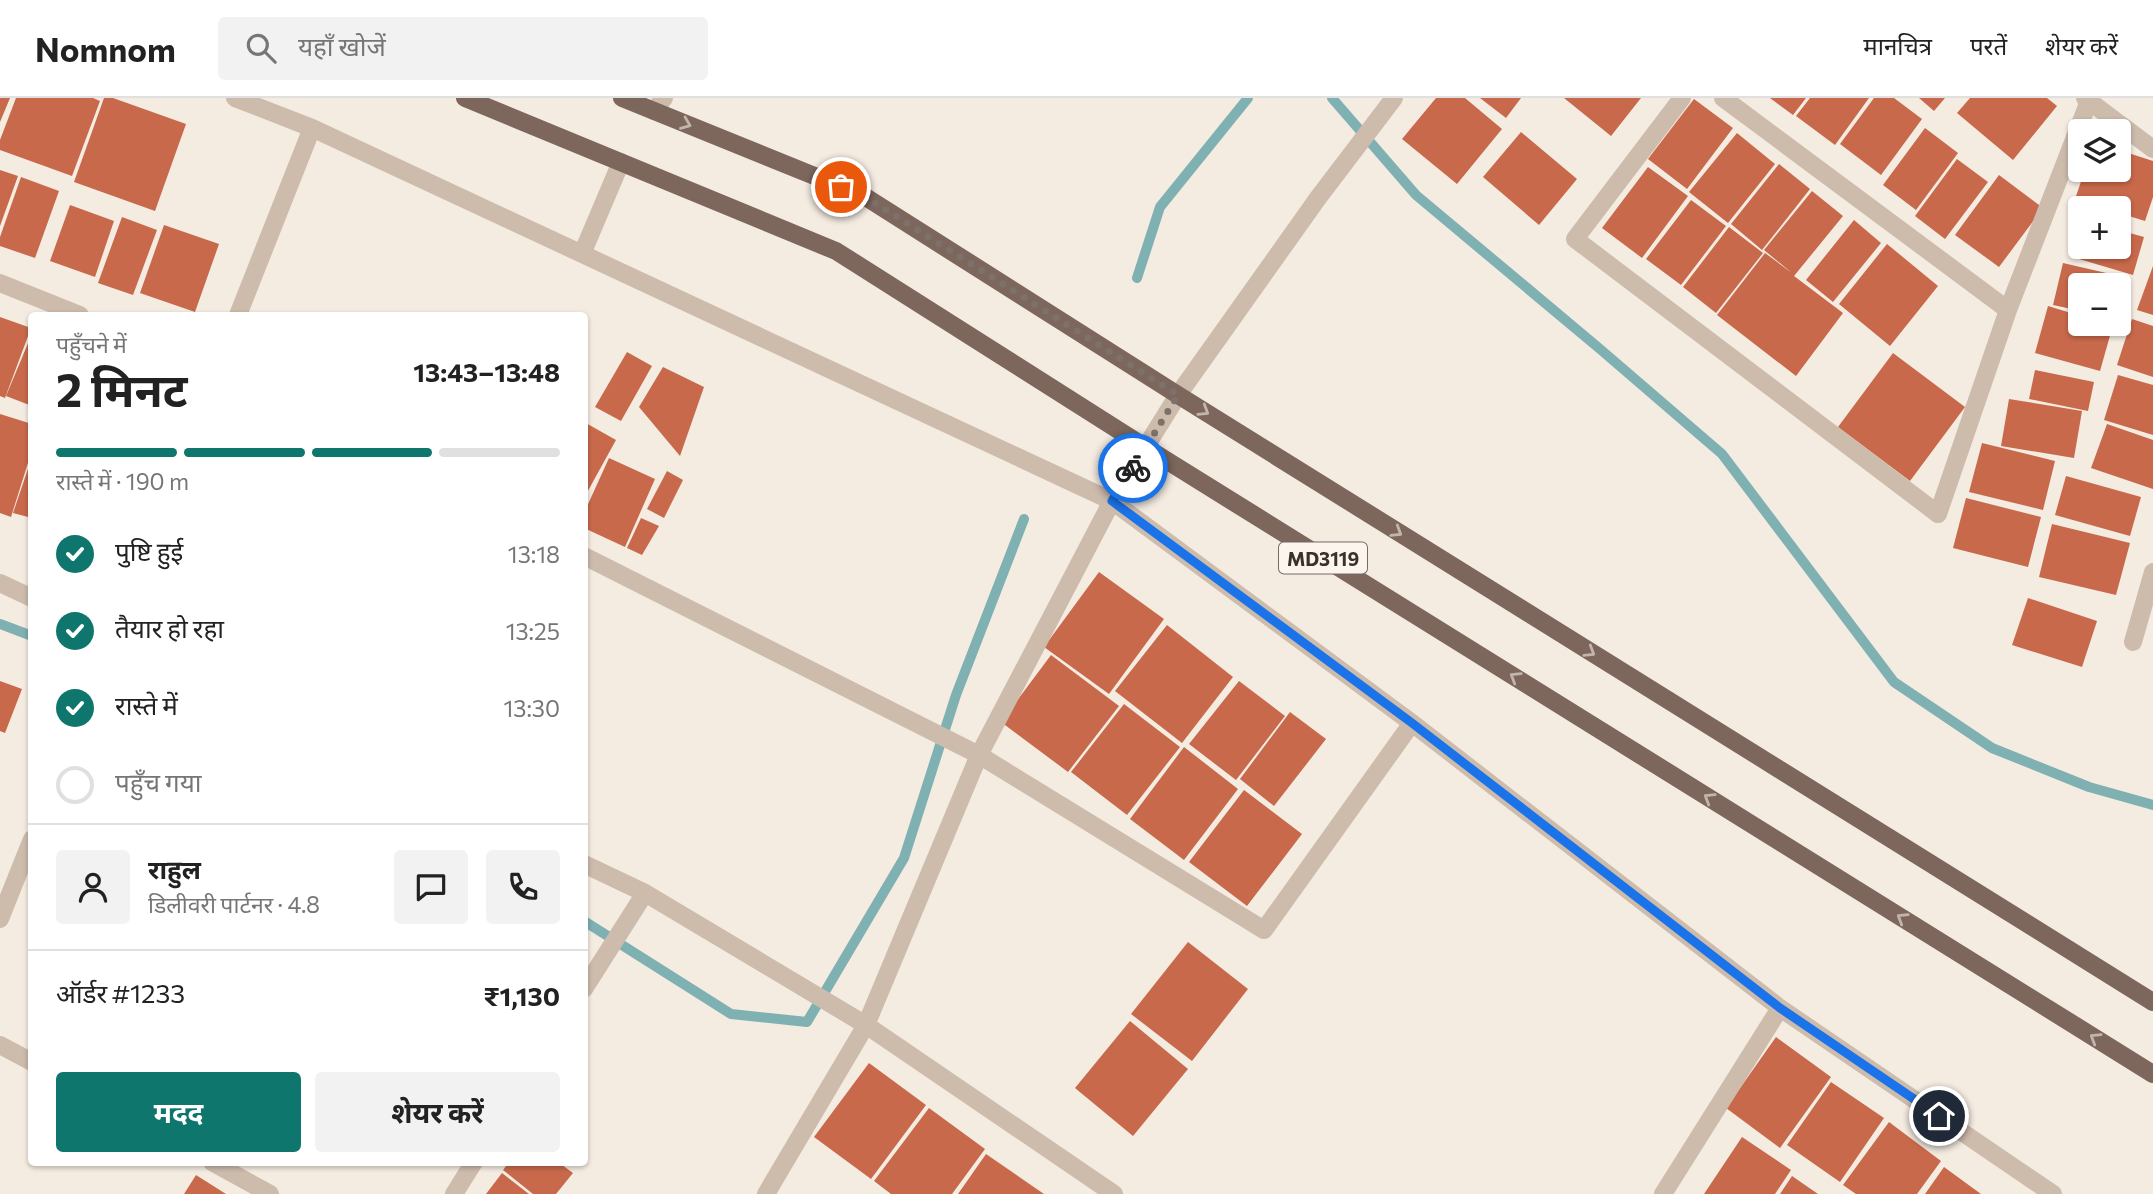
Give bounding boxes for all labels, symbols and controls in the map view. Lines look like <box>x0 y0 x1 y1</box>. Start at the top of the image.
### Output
search box <box>218 17 708 80</box>
text: Nomnom <box>35 28 176 69</box>
icon: search <box>242 29 280 67</box>
text: यहाँ खोजें <box>298 30 386 61</box>
text: मानचित्र <box>1863 31 1932 60</box>
text: परतें <box>1970 31 2007 60</box>
text: शेयर करें <box>2045 31 2118 60</box>
one-way arrow <box>678 116 691 130</box>
map controls <box>2068 119 2131 336</box>
button: layers <box>2068 119 2131 182</box>
pin <box>811 157 871 217</box>
icon: bag <box>822 168 860 206</box>
button: + <box>2068 196 2131 259</box>
button: − <box>2068 273 2131 336</box>
text: पहुँचने में <box>56 330 127 358</box>
text: 13:43–13:48 <box>413 356 560 387</box>
text: 2 मिनट <box>56 360 188 416</box>
one-way arrow <box>1196 403 1209 416</box>
courier <box>1098 433 1168 503</box>
icon: bike <box>1114 449 1152 487</box>
text: रास्ते में · 190 m <box>56 467 189 495</box>
one-way arrow <box>1390 523 1403 536</box>
icon: check <box>56 535 94 573</box>
text: पुष्टि हुई <box>115 535 183 566</box>
text: 13:18 <box>508 540 560 568</box>
road number: MD3119 <box>1279 542 1367 573</box>
icon: check <box>56 612 94 650</box>
text: तैयार हो रहा <box>115 612 224 643</box>
text: 13:25 <box>506 617 560 645</box>
one-way arrow <box>1583 643 1596 656</box>
one-way arrow <box>1510 673 1523 686</box>
icon: check <box>56 689 94 727</box>
text: रास्ते में <box>115 689 178 720</box>
text: 13:30 <box>503 694 560 722</box>
text: पहुँच गया <box>115 766 202 797</box>
one-way arrow <box>1703 793 1716 806</box>
button: person <box>56 850 130 924</box>
button: chat <box>394 850 468 924</box>
button: phone <box>486 850 560 924</box>
text: राहुल <box>148 853 201 884</box>
text: डिलीवरी पार्टनर · 4.8 <box>148 890 320 918</box>
one-way arrow <box>1896 913 1909 926</box>
text: ऑर्डर #1233 <box>56 977 185 1008</box>
text: ₹1,130 <box>483 980 560 1011</box>
one-way arrow <box>2090 1033 2103 1046</box>
button: मदद <box>56 1072 301 1152</box>
button: शेयर करें <box>315 1072 560 1152</box>
pin <box>1909 1086 1969 1146</box>
icon: home <box>1920 1097 1958 1135</box>

